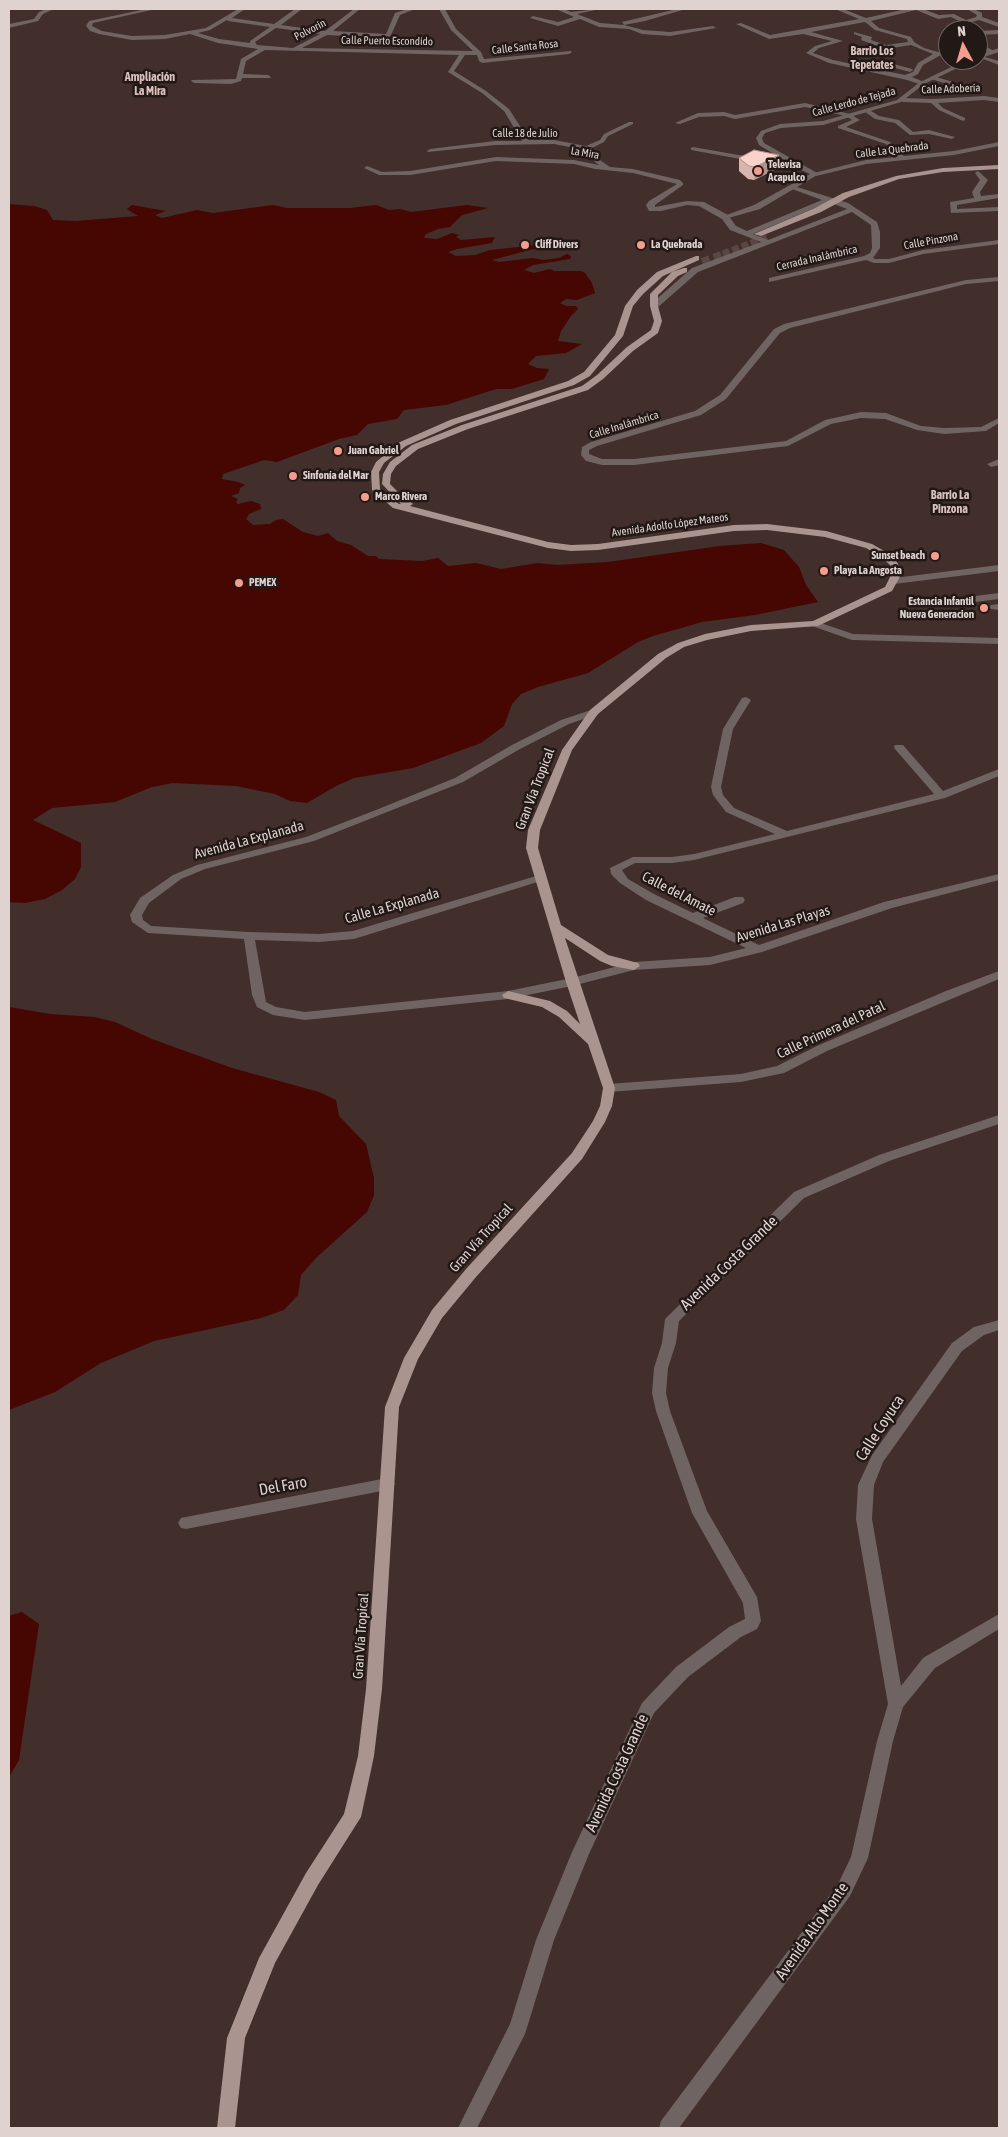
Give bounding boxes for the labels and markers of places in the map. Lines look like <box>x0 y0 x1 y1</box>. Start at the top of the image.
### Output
place label: Televisa Acapulco <box>768 158 805 184</box>
marker: Televisa Acapulco <box>752 165 764 177</box>
place label: Cliff Divers <box>535 238 578 252</box>
place label: La Quebrada <box>651 238 702 252</box>
marker: Cliff Divers <box>519 239 531 251</box>
marker: La Quebrada <box>635 239 647 251</box>
place label: Juan Gabriel <box>348 444 399 458</box>
marker: Juan Gabriel <box>332 445 344 457</box>
place label: Sinfonía del Mar <box>303 469 369 483</box>
marker: Sinfonía del Mar <box>287 470 299 482</box>
place label: Marco Rivera <box>375 490 427 504</box>
marker: Marco Rivera <box>359 491 371 503</box>
place label: Sunset beach <box>871 549 925 563</box>
marker: Sunset beach <box>929 550 941 562</box>
place label: Playa La Angosta <box>834 564 902 578</box>
marker: Playa La Angosta <box>818 565 830 577</box>
place label: PEMEX <box>249 576 276 590</box>
marker: PEMEX <box>233 577 245 589</box>
place label: Estancia Infantil Nueva Generacion <box>900 595 974 621</box>
marker: Estancia Infantil Nueva Generacion <box>978 602 990 614</box>

